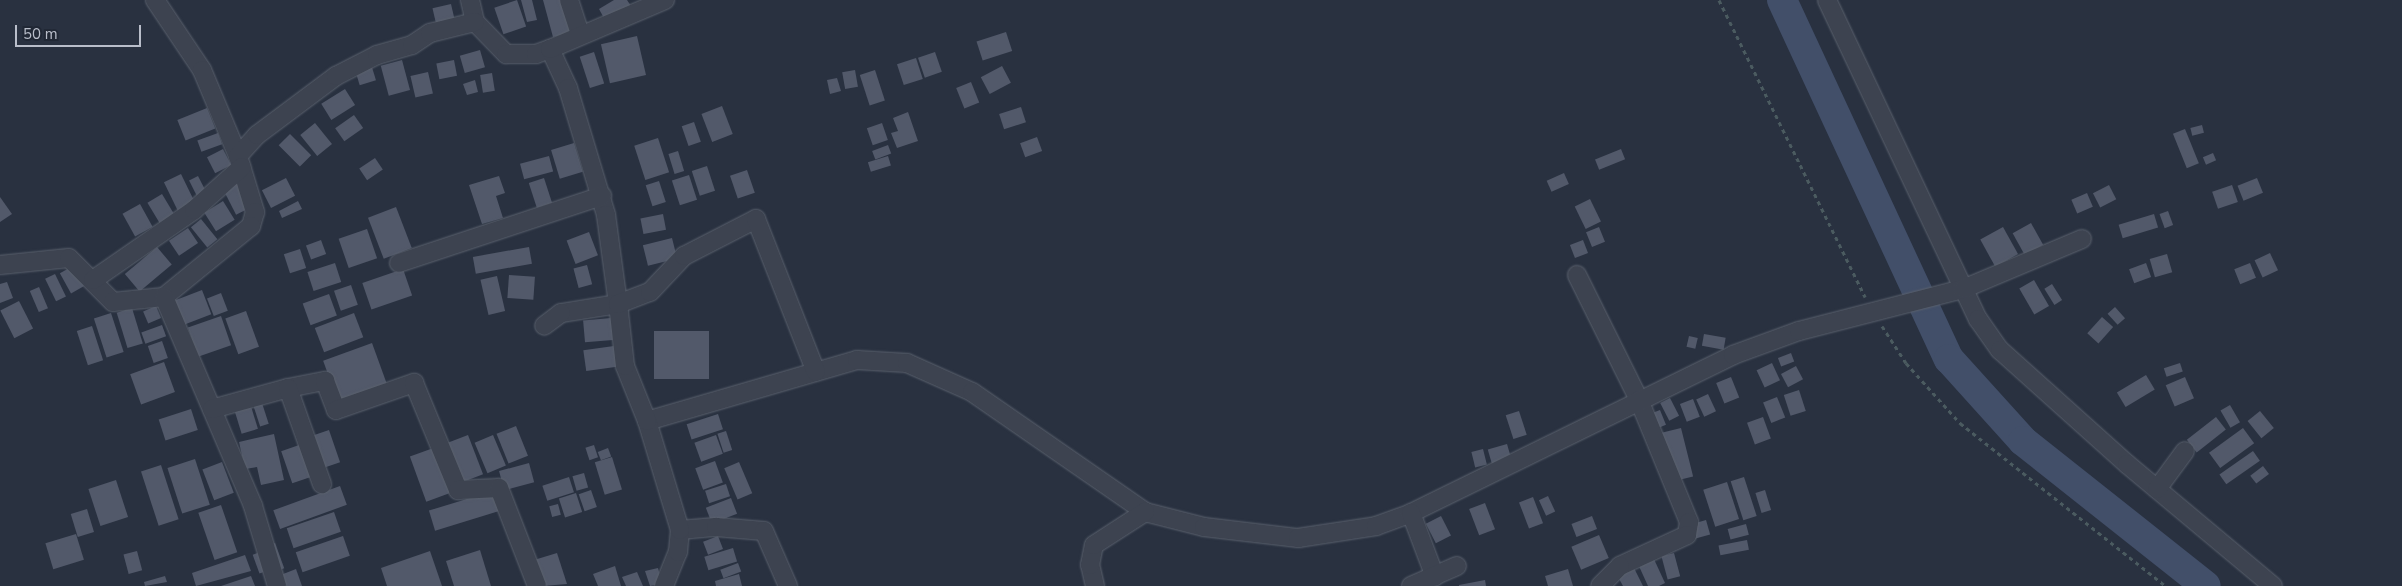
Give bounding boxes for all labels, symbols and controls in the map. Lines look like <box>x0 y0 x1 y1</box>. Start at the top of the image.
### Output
scale bar <box>18 15 144 47</box>
text: 50 m <box>23 24 58 44</box>

